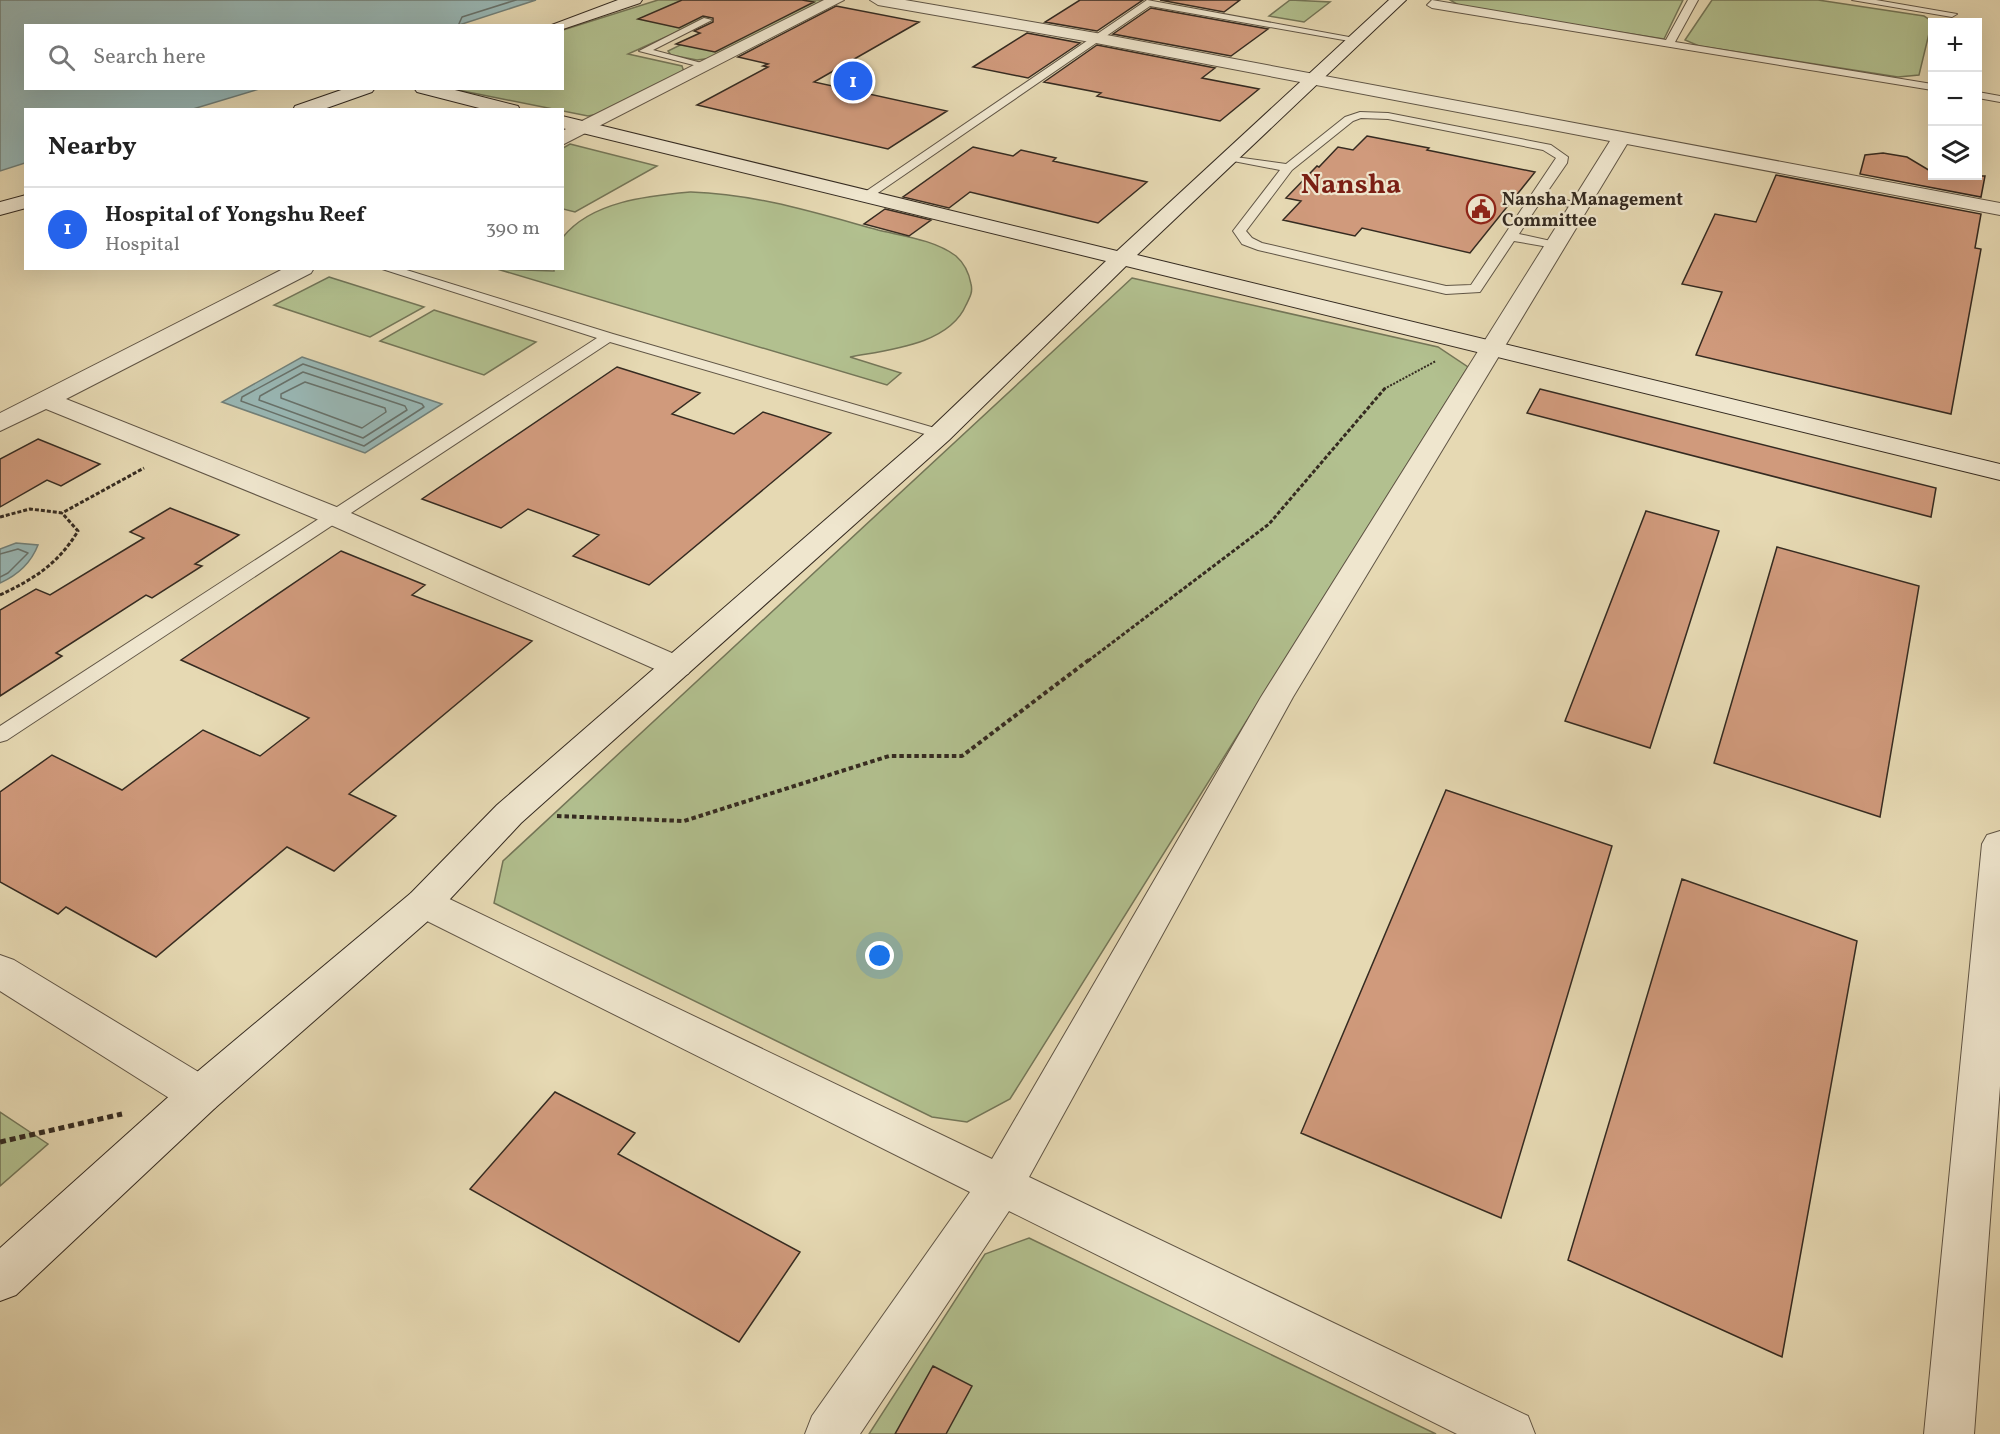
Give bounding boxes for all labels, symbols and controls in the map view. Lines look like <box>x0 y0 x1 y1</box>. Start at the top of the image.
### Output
map controls <box>1928 18 1982 180</box>
button: + <box>1928 18 1982 72</box>
search box <box>24 24 564 90</box>
icon: search <box>45 41 78 74</box>
text: Search here <box>93 42 206 73</box>
pin: 1 <box>834 58 872 104</box>
button: − <box>1928 72 1982 126</box>
button: layers <box>1928 126 1982 180</box>
text: Nearby <box>48 129 137 165</box>
district label: Nansha <box>1301 166 1401 205</box>
place label: Nansha Management Committee <box>1502 188 1683 234</box>
public building icon: Nansha Management Committee <box>1465 193 1497 225</box>
text: Hospital of Yongshu Reef <box>105 200 365 231</box>
text: 1 <box>63 215 72 243</box>
text: 390 m <box>486 215 540 243</box>
text: Hospital <box>105 231 180 259</box>
your location <box>865 941 894 970</box>

